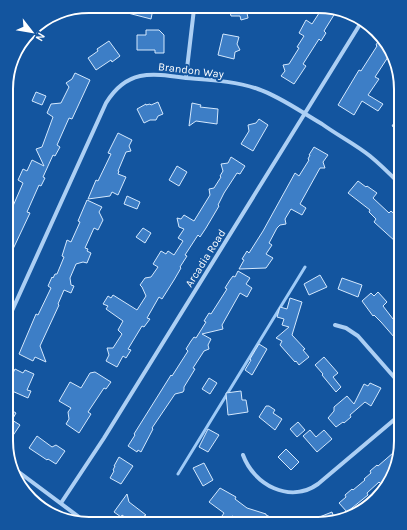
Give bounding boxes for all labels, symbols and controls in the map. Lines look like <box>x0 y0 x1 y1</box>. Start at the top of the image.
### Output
north arrow <box>12 12 52 52</box>
text: N <box>33 30 48 44</box>
street label: Brandon Way <box>157 60 224 81</box>
street label: Arcadia Road <box>182 227 228 290</box>

